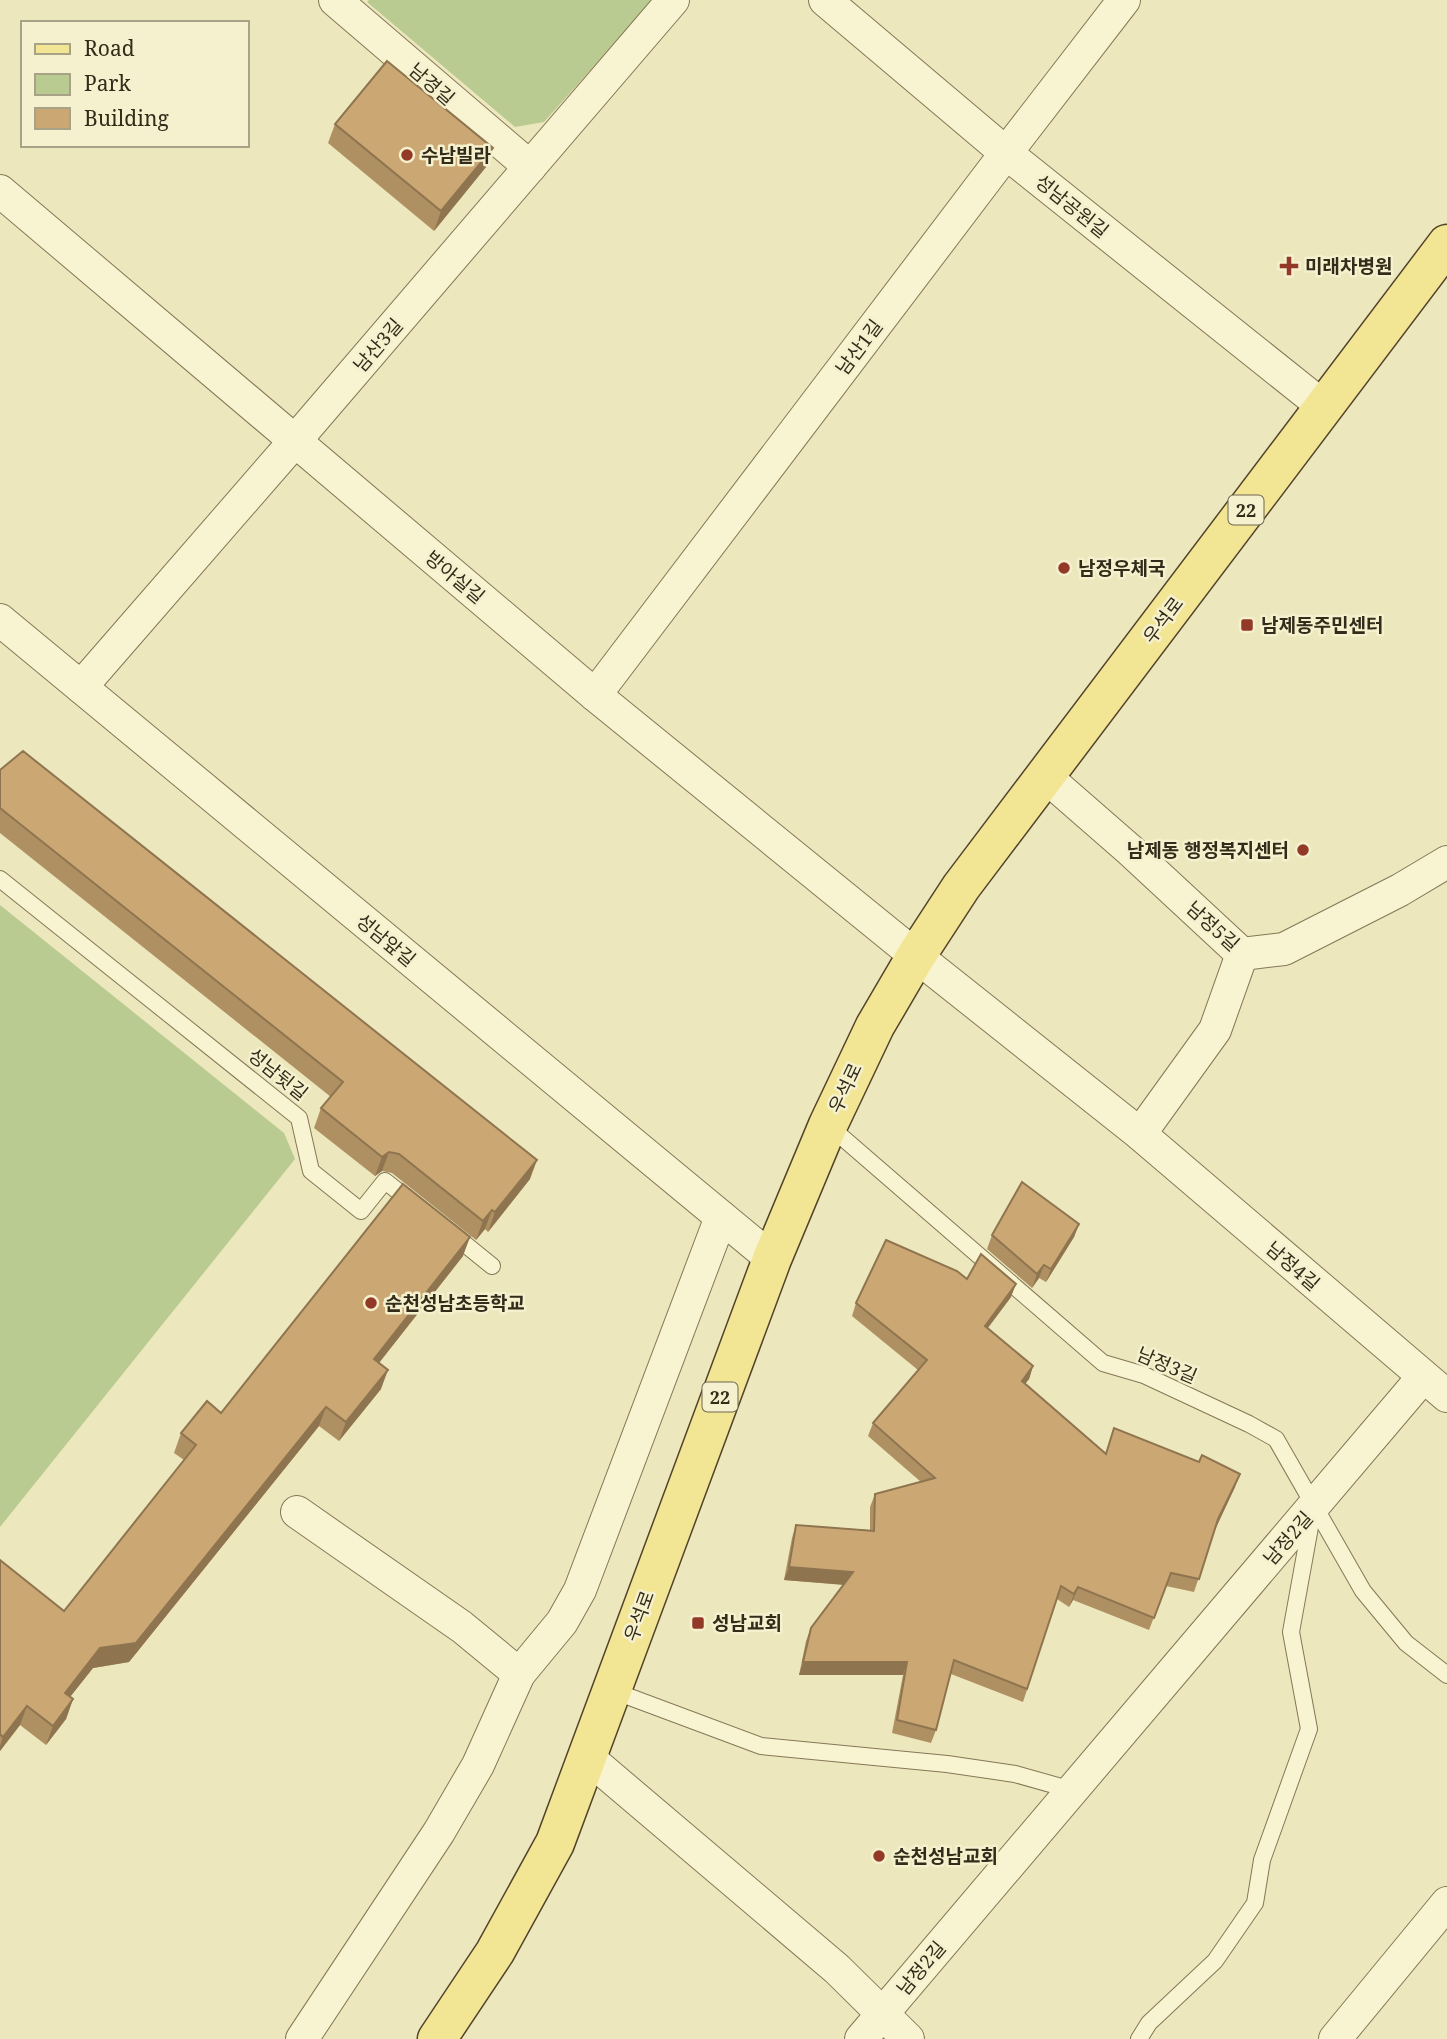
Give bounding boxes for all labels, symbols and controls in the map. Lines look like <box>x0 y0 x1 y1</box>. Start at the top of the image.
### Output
legend <box>21 21 248 147</box>
text: Road <box>84 34 135 62</box>
street label: 남경길 <box>404 57 460 111</box>
text: Park <box>84 69 131 97</box>
text: Building <box>84 104 169 132</box>
place label: 수남빌라 <box>421 142 491 168</box>
marker: 수남빌라 <box>399 147 415 163</box>
street label: 성남공원길 <box>1030 168 1114 244</box>
place label: 미래차병원 <box>1305 253 1392 279</box>
marker: 미래차병원 <box>1279 256 1299 276</box>
street label: 남산3길 <box>348 313 408 377</box>
street label: 남산1길 <box>830 314 888 380</box>
road number: 22 <box>1228 496 1264 524</box>
street label: 방아실길 <box>420 545 490 609</box>
place label: 남정우체국 <box>1078 555 1165 581</box>
marker: 남정우체국 <box>1056 560 1072 576</box>
street label: 우석로 <box>1137 591 1189 649</box>
place label: 남제동주민센터 <box>1261 612 1383 638</box>
marker: 남제동주민센터 <box>1239 617 1255 633</box>
place label: 남제동 행정복지센터 <box>1127 837 1289 863</box>
marker: 남제동 행정복지센터 <box>1295 842 1311 858</box>
street label: 남정5길 <box>1181 895 1245 957</box>
street label: 성남앞길 <box>351 908 421 972</box>
street label: 성남뒷길 <box>243 1042 313 1106</box>
street label: 우석로 <box>822 1059 868 1117</box>
street label: 남정4길 <box>1261 1236 1325 1296</box>
place label: 순천성남초등학교 <box>385 1290 525 1316</box>
marker: 순천성남초등학교 <box>363 1295 379 1311</box>
street label: 남정3길 <box>1133 1341 1201 1389</box>
road number: 22 <box>702 1382 738 1412</box>
street label: 남정2길 <box>1258 1506 1318 1570</box>
street label: 우석로 <box>618 1587 660 1645</box>
place label: 성남교회 <box>712 1610 782 1636</box>
marker: 성남교회 <box>690 1615 706 1631</box>
place label: 순천성남교회 <box>893 1843 998 1869</box>
marker: 순천성남교회 <box>871 1848 887 1864</box>
street label: 남정2길 <box>891 1935 951 2001</box>

